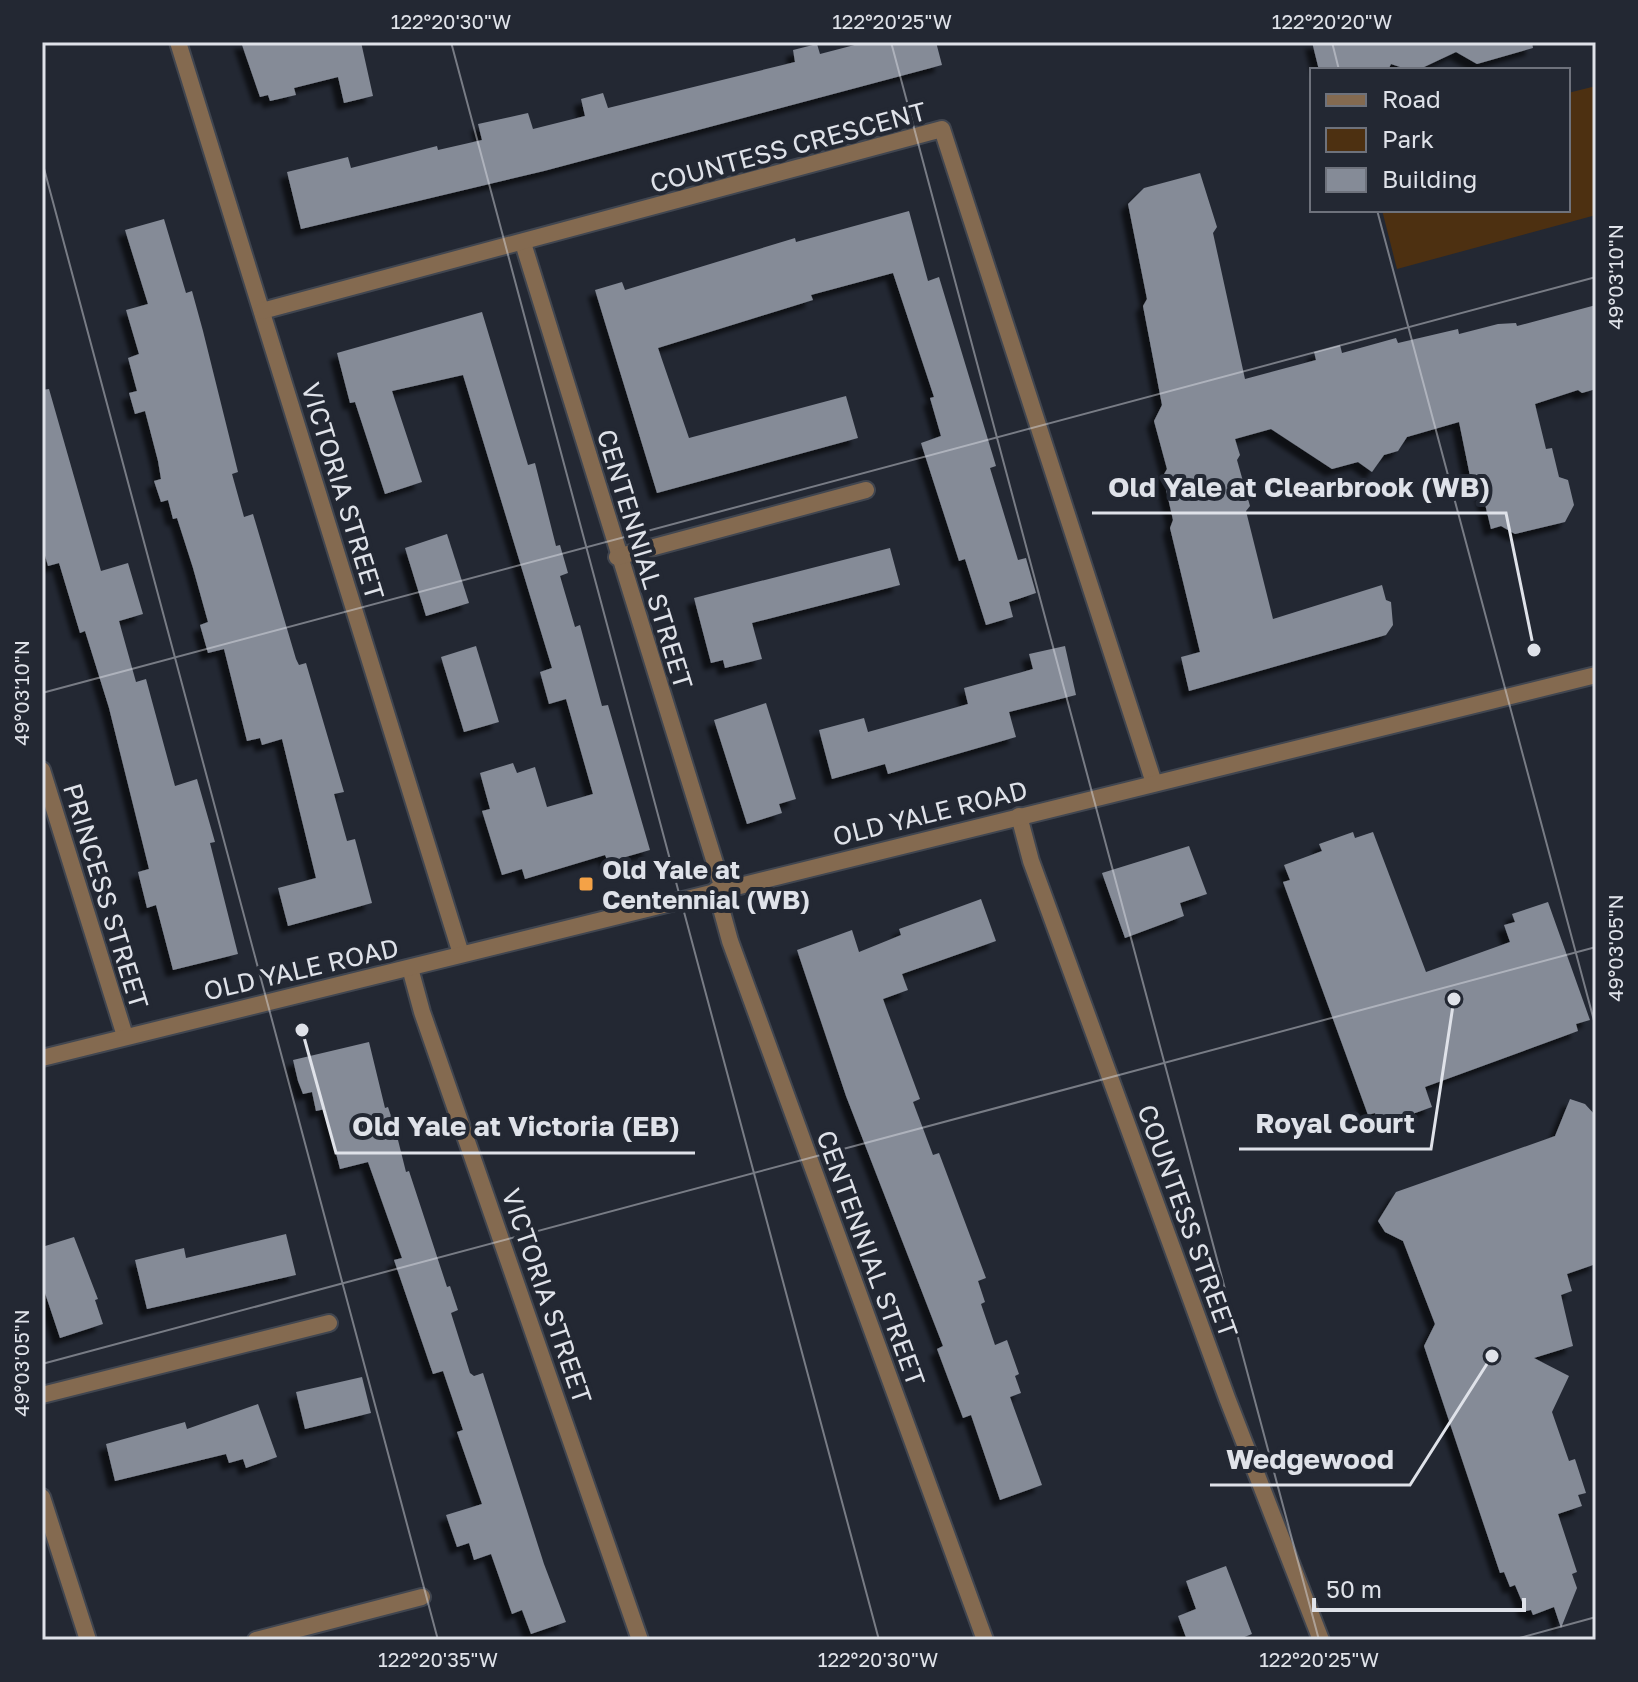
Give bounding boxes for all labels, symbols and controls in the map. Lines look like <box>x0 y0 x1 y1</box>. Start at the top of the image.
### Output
text: 122°20'30"W <box>391 9 511 33</box>
text: 122°20'25"W <box>832 9 952 33</box>
text: 122°20'20"W <box>1272 9 1392 33</box>
legend <box>1310 68 1570 212</box>
text: Road <box>1382 84 1441 113</box>
street label: COUNTESS CRESCENT <box>646 95 930 199</box>
text: Park <box>1382 124 1434 153</box>
text: Building <box>1382 164 1477 193</box>
text: 49°03'10"N <box>1603 224 1627 330</box>
street label: VICTORIA STREET <box>295 379 391 603</box>
street label: CENTENNIAL STREET <box>591 425 699 693</box>
callout: Old Yale at Clearbrook (WB) <box>1092 461 1506 513</box>
text: Old Yale at Clearbrook (WB) <box>1108 470 1490 503</box>
text: 49°03'10"N <box>9 640 33 746</box>
street label: OLD YALE ROAD <box>830 774 1030 852</box>
street label: PRINCESS STREET <box>57 779 155 1013</box>
place label: Old Yale at Centennial (WB) <box>602 854 810 915</box>
marker: Old Yale at Centennial (WB) <box>577 875 595 893</box>
text: 49°03'05"N <box>1603 894 1627 1002</box>
street label: OLD YALE ROAD <box>200 931 402 1007</box>
callout: Royal Court <box>1239 1097 1431 1149</box>
street label: COUNTESS STREET <box>1131 1100 1245 1342</box>
callout: Old Yale at Victoria (EB) <box>336 1101 695 1153</box>
text: Royal Court <box>1255 1106 1415 1139</box>
text: Old Yale at Victoria (EB) <box>352 1109 680 1142</box>
street label: CENTENNIAL STREET <box>810 1126 932 1390</box>
street label: VICTORIA STREET <box>496 1184 598 1408</box>
text: 49°03'05"N <box>9 1309 33 1417</box>
callout: Wedgewood <box>1210 1433 1410 1485</box>
text: Wedgewood <box>1226 1442 1394 1475</box>
scale bar <box>1314 1562 1524 1612</box>
text: 50 m <box>1326 1574 1382 1603</box>
text: 122°20'35"W <box>378 1647 498 1671</box>
text: 122°20'30"W <box>818 1647 938 1671</box>
text: 122°20'25"W <box>1259 1647 1379 1671</box>

